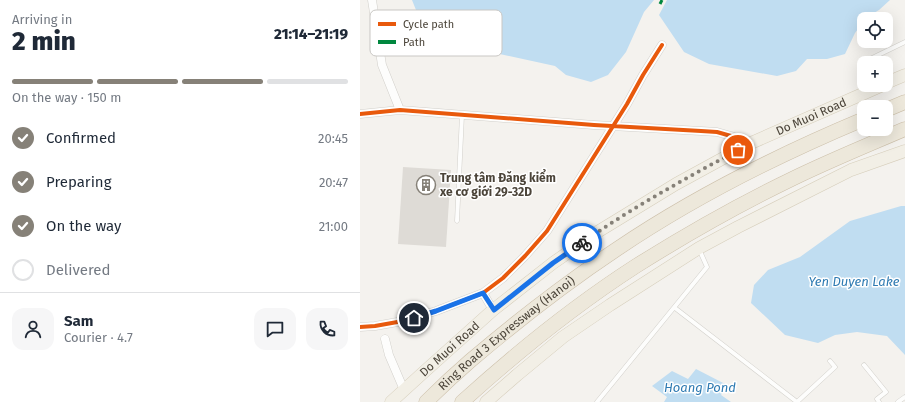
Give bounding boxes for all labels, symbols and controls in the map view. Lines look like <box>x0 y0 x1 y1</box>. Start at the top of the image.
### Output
legend <box>370 10 502 56</box>
text: Arriving in <box>12 12 72 27</box>
map controls <box>857 12 893 136</box>
button: locate <box>857 12 893 48</box>
text: Cycle path <box>403 18 454 31</box>
text: 21:14–21:19 <box>274 25 348 43</box>
text: 2 min <box>12 26 76 57</box>
text: Path <box>403 36 425 49</box>
button: + <box>857 56 893 92</box>
text: On the way · 150 m <box>12 90 121 105</box>
street label: Do Muoi Road <box>774 95 849 138</box>
button: − <box>857 100 893 136</box>
icon: check <box>12 127 34 149</box>
text: Confirmed <box>46 129 116 147</box>
text: 20:45 <box>318 131 348 146</box>
pin <box>721 133 755 167</box>
icon: bag <box>727 139 749 161</box>
place label: Trung tâm Đăng kiểm xe cơ giới 29-32D <box>439 169 556 199</box>
icon: check <box>12 171 34 193</box>
text: Preparing <box>46 173 111 191</box>
building icon: Trung tâm Đăng kiểm xe cơ giới 29-32D <box>415 174 437 196</box>
text: 20:47 <box>319 175 348 190</box>
icon: check <box>12 215 34 237</box>
text: On the way <box>46 217 121 235</box>
text: 21:00 <box>319 219 348 234</box>
courier <box>562 223 602 263</box>
icon: bike <box>571 232 593 254</box>
text: Delivered <box>46 261 110 279</box>
street label: Ring Road 3 Expressway (Hanoi) <box>435 273 578 393</box>
water label: Yen Duyen Lake <box>809 274 900 289</box>
pin <box>397 301 431 335</box>
icon: home <box>403 307 425 329</box>
button: person <box>12 308 54 350</box>
button: chat <box>254 308 296 350</box>
button: phone <box>306 308 348 350</box>
text: Sam <box>64 312 93 330</box>
street label: Do Muoi Road <box>417 319 482 379</box>
text: Courier · 4.7 <box>64 330 133 345</box>
water label: Hoang Pond <box>664 380 736 395</box>

